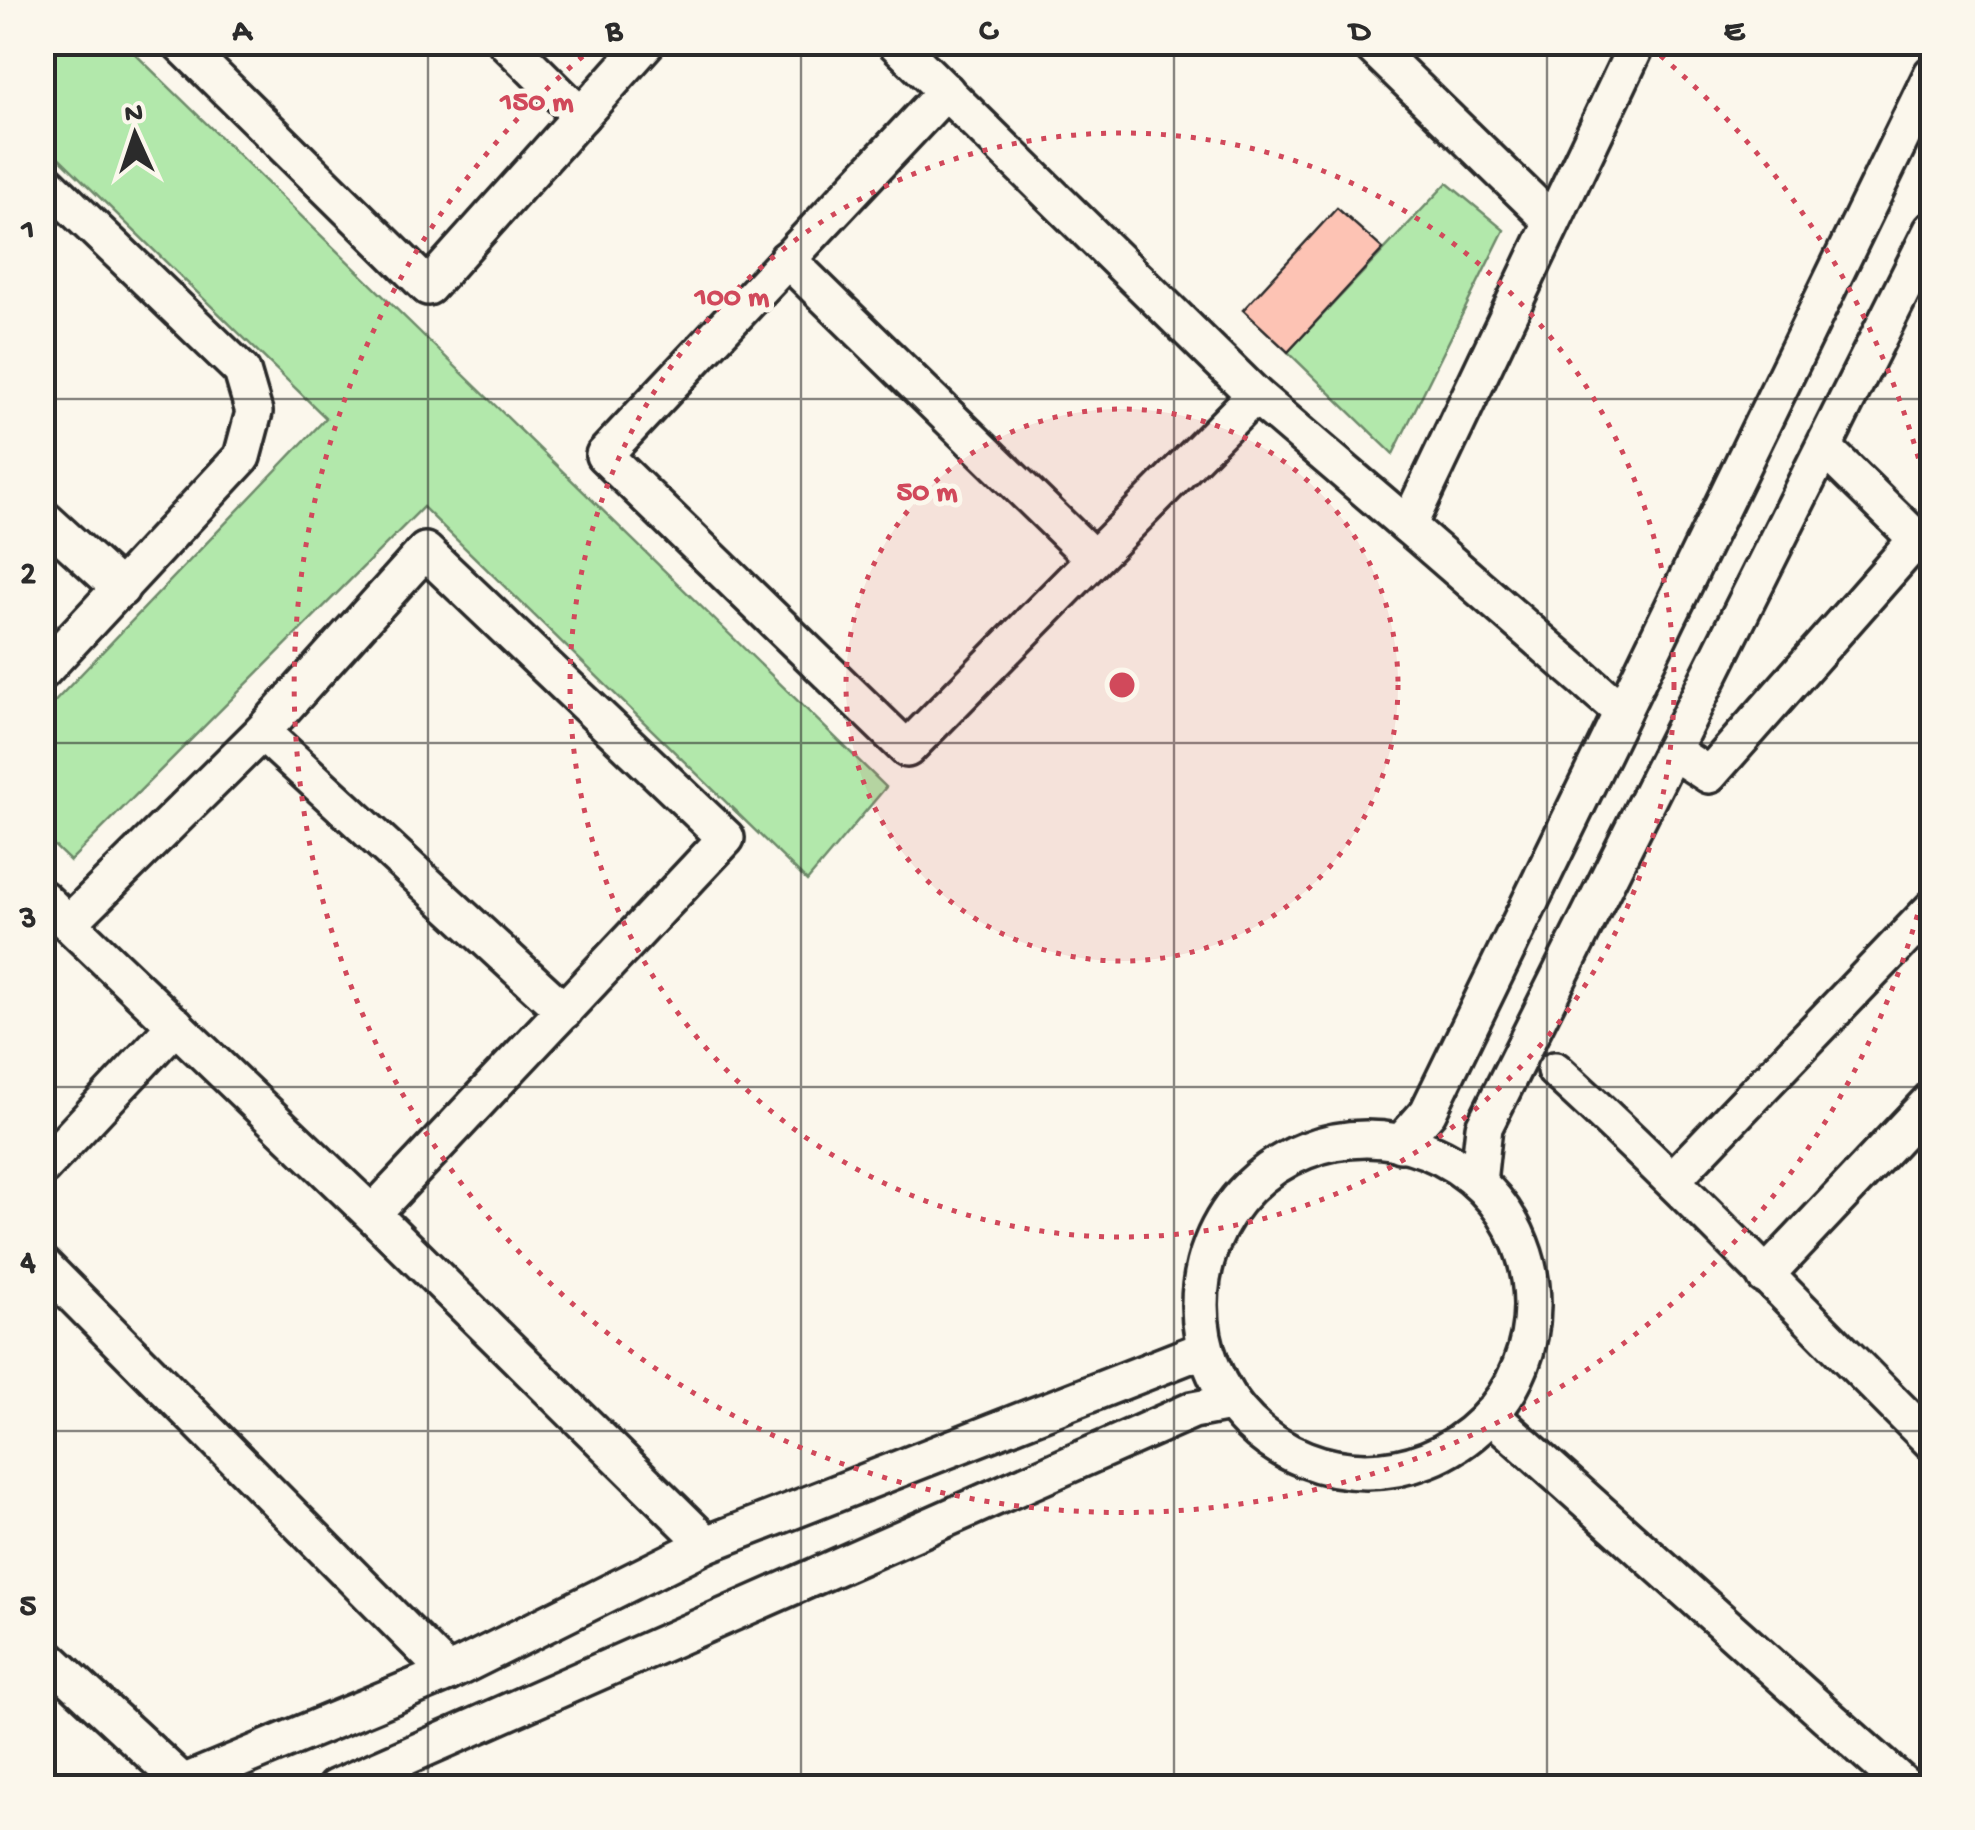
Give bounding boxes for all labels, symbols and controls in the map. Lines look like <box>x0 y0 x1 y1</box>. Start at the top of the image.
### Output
text: A <box>232 14 254 52</box>
text: B <box>605 14 624 52</box>
text: C <box>979 14 999 52</box>
text: D <box>1347 14 1372 52</box>
text: E <box>1724 14 1746 52</box>
north arrow <box>85 85 185 185</box>
text: 150 m <box>499 87 574 122</box>
text: N <box>124 98 144 131</box>
text: 1 <box>21 213 34 251</box>
text: 100 m <box>694 282 770 317</box>
text: 50 m <box>896 477 958 512</box>
text: 2 <box>20 557 36 595</box>
centre of rings <box>1104 667 1140 703</box>
text: 3 <box>19 901 36 939</box>
text: 4 <box>19 1245 36 1283</box>
text: 5 <box>20 1589 37 1627</box>

